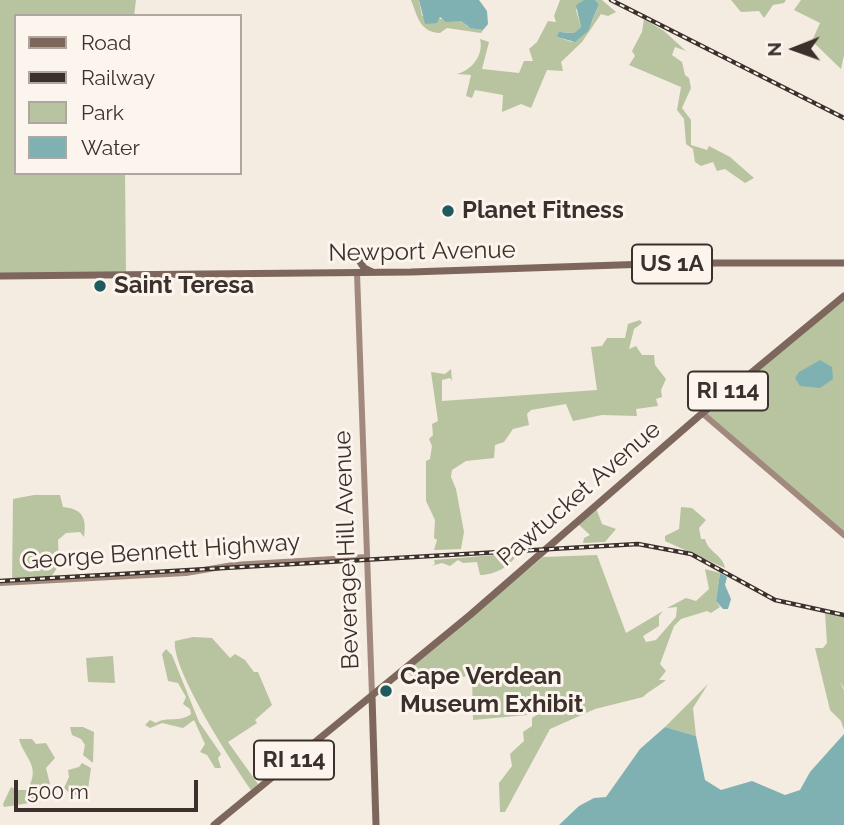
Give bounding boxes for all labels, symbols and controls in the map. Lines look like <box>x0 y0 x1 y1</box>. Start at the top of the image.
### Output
legend <box>14 14 242 175</box>
north arrow <box>760 14 830 84</box>
text: Road <box>81 30 131 55</box>
text: N <box>763 42 785 57</box>
text: Railway <box>81 65 155 90</box>
text: Park <box>81 100 124 125</box>
text: Water <box>81 135 140 160</box>
place label: Planet Fitness <box>462 197 624 225</box>
marker: Planet Fitness <box>440 203 456 219</box>
street label: Newport Avenue <box>328 236 516 268</box>
road number: US 1A <box>632 244 712 284</box>
place label: Saint Teresa <box>114 272 254 300</box>
marker: Saint Teresa <box>92 278 108 294</box>
road number: RI 114 <box>688 372 768 410</box>
street label: Pawtucket Avenue <box>491 415 667 573</box>
street label: Beverage Hill Avenue <box>328 430 366 670</box>
street label: George Bennett Highway <box>21 528 301 576</box>
place label: Cape Verdean Museum Exhibit <box>400 663 583 719</box>
marker: Cape Verdean Museum Exhibit <box>378 683 394 699</box>
road number: RI 114 <box>254 740 334 780</box>
scale bar <box>18 766 201 810</box>
text: 500 m <box>27 779 89 804</box>

